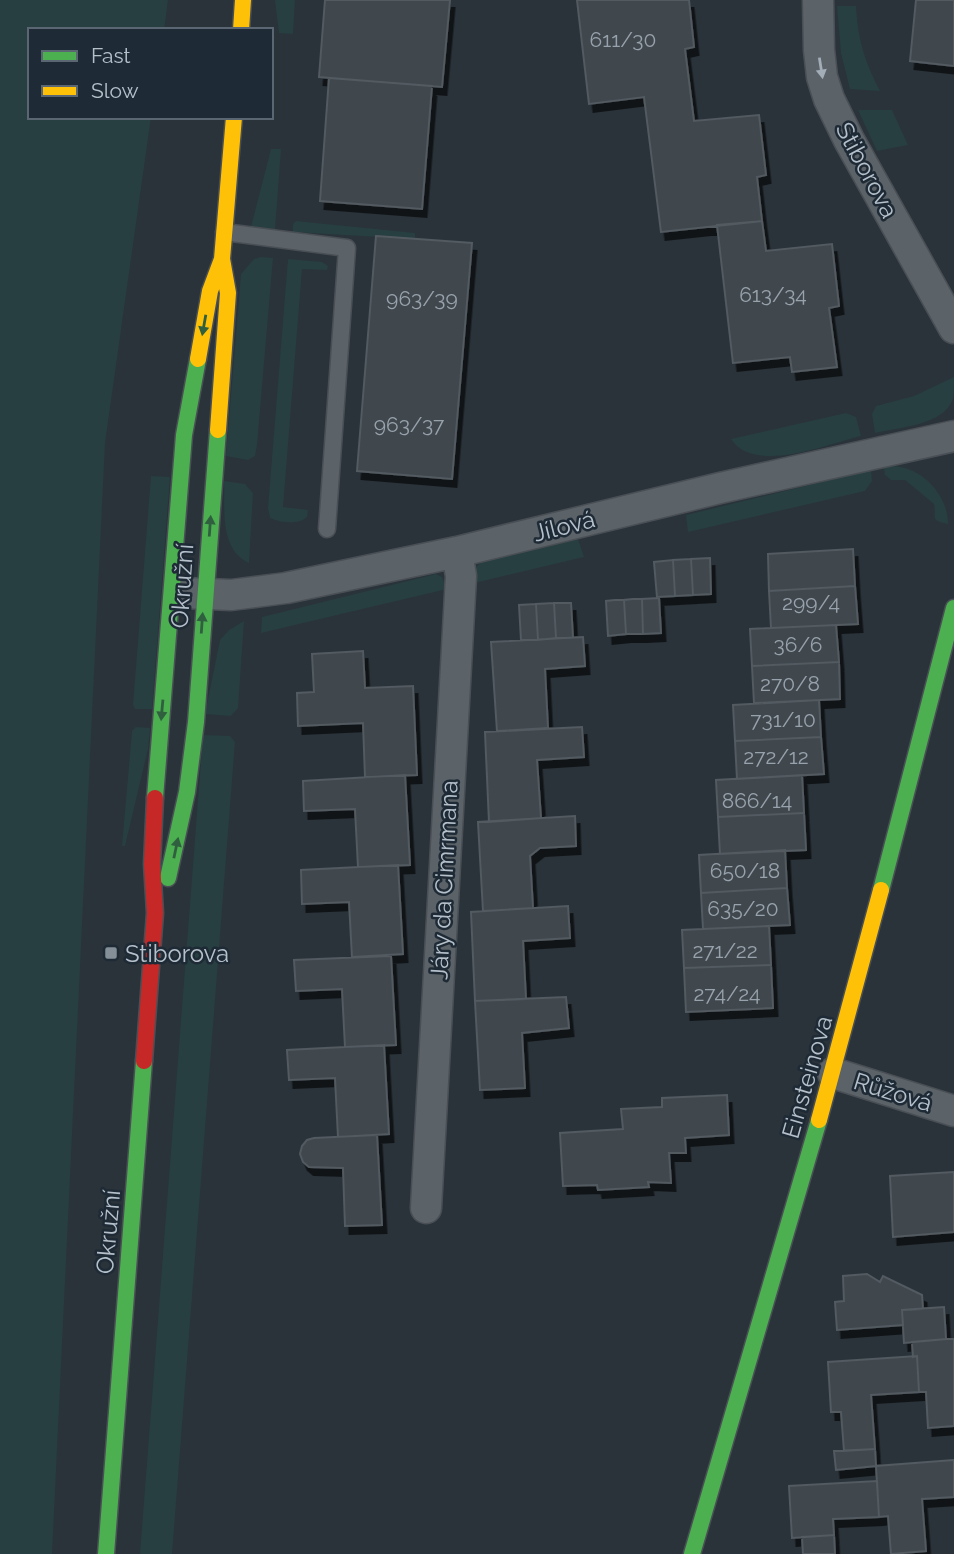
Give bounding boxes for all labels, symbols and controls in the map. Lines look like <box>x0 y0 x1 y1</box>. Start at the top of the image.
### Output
house number: 611/30 <box>590 27 656 52</box>
legend <box>28 28 273 119</box>
text: Fast <box>91 43 131 68</box>
one-way arrow <box>816 57 827 79</box>
text: Slow <box>91 78 139 103</box>
street label: Stiborova <box>830 117 904 223</box>
house number: 613/34 <box>739 282 807 307</box>
house number: 963/39 <box>386 286 458 311</box>
one-way arrow <box>198 314 209 336</box>
house number: 963/37 <box>374 412 445 437</box>
street label: Jílová <box>530 504 598 548</box>
one-way arrow <box>205 515 216 537</box>
street label: Okružní <box>165 542 199 629</box>
house number: 299/4 <box>782 590 840 615</box>
one-way arrow <box>197 611 208 633</box>
house number: 36/6 <box>774 632 822 657</box>
house number: 270/8 <box>760 671 820 696</box>
one-way arrow <box>156 699 167 721</box>
house number: 731/10 <box>750 707 816 732</box>
house number: 272/12 <box>743 744 809 769</box>
street label: Járy da Cimrmana <box>424 779 464 981</box>
house number: 866/14 <box>722 788 792 813</box>
one-way arrow <box>170 837 181 859</box>
house number: 650/18 <box>710 858 780 883</box>
house number: 635/20 <box>707 896 779 921</box>
house number: 271/22 <box>692 938 758 963</box>
place label: Stiborova <box>125 939 229 968</box>
marker: Stiborova <box>103 945 119 961</box>
house number: 274/24 <box>693 981 761 1006</box>
street label: Einsteinova <box>776 1012 838 1142</box>
street label: Růžová <box>850 1066 936 1118</box>
street label: Okružní <box>90 1188 126 1275</box>

